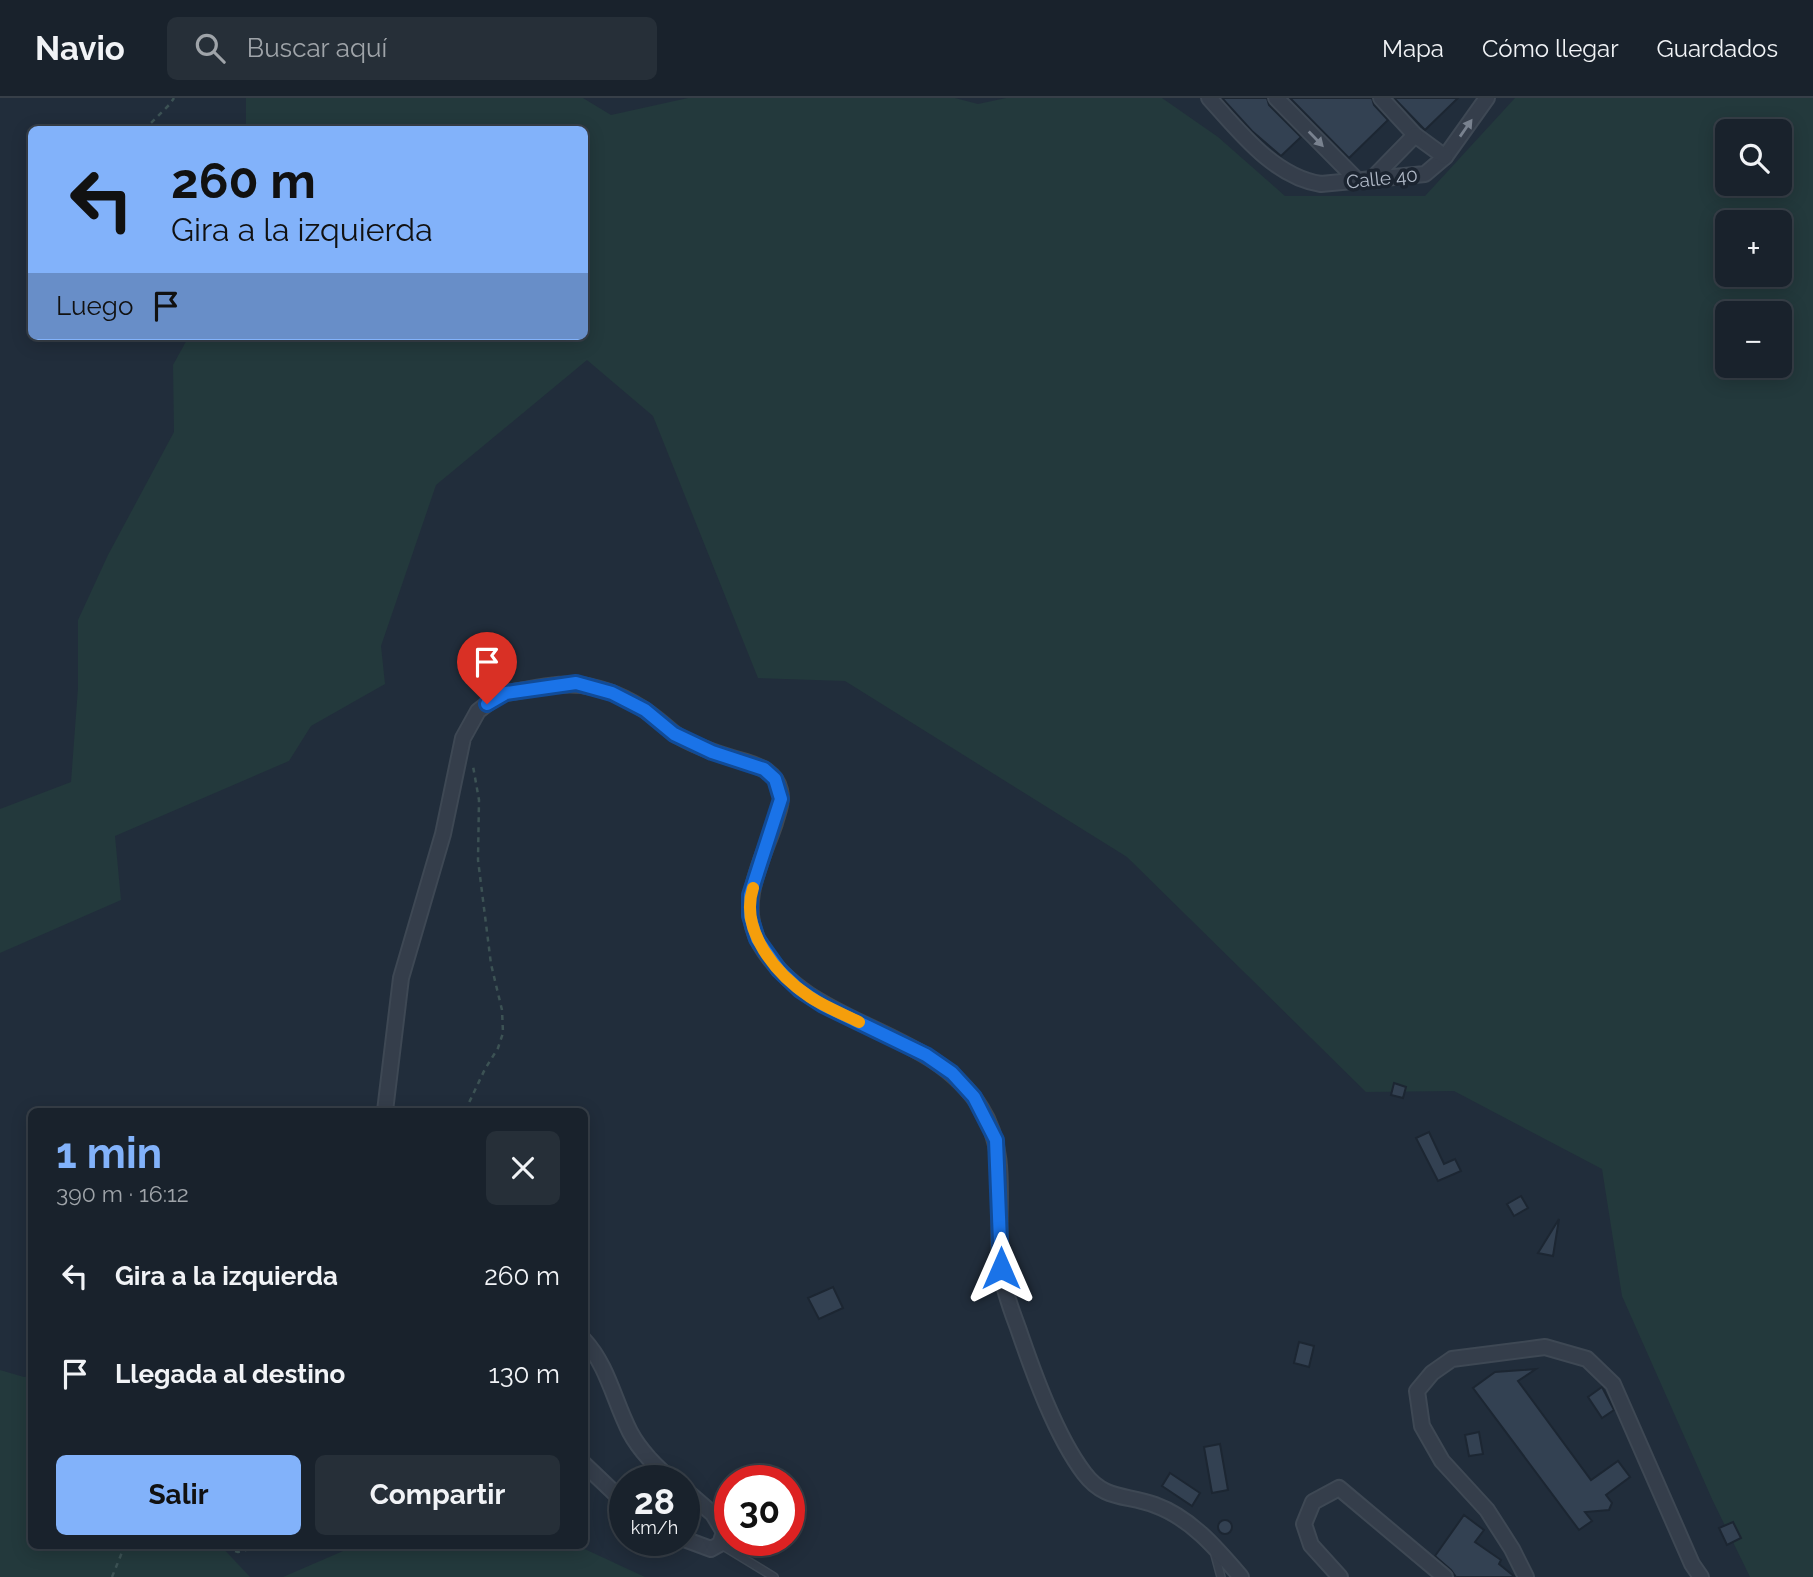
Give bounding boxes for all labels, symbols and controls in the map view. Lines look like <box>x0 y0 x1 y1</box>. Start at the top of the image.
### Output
search box <box>167 17 657 80</box>
text: Navio <box>35 29 125 68</box>
icon: search <box>191 29 229 67</box>
text: Buscar aquí <box>247 33 387 63</box>
text: Mapa <box>1382 34 1444 63</box>
text: Cómo llegar <box>1482 34 1619 63</box>
text: Guardados <box>1657 34 1778 63</box>
one-way arrow <box>1459 119 1473 137</box>
map controls <box>1715 119 1792 378</box>
button: search <box>1715 119 1792 196</box>
one-way arrow <box>1308 130 1324 147</box>
text: 260 m <box>171 152 316 209</box>
icon: left <box>56 154 147 245</box>
street label: Calle 40 <box>1345 163 1419 193</box>
button: + <box>1715 210 1792 287</box>
text: Gira a la izquierda <box>171 211 433 248</box>
icon: arrive <box>147 287 185 325</box>
text: Luego <box>56 291 133 321</box>
button: − <box>1715 301 1792 378</box>
pin <box>457 632 517 704</box>
icon: arrive <box>468 643 506 681</box>
text: 1 min <box>56 1129 162 1178</box>
button: close <box>486 1131 560 1205</box>
text: 390 m · 16:12 <box>56 1180 189 1207</box>
position arrow <box>964 1231 1038 1305</box>
icon: left <box>56 1257 94 1295</box>
text: Gira a la izquierda <box>115 1261 338 1291</box>
text: 260 m <box>484 1261 560 1291</box>
icon: arrive <box>56 1355 94 1393</box>
text: Llegada al destino <box>115 1359 345 1389</box>
text: 130 m <box>489 1359 560 1389</box>
button: Salir <box>56 1455 301 1535</box>
button: Compartir <box>315 1455 560 1535</box>
speed limit sign: 30 <box>714 1465 805 1556</box>
text: 28 <box>634 1481 675 1522</box>
text: km/h <box>631 1517 678 1538</box>

